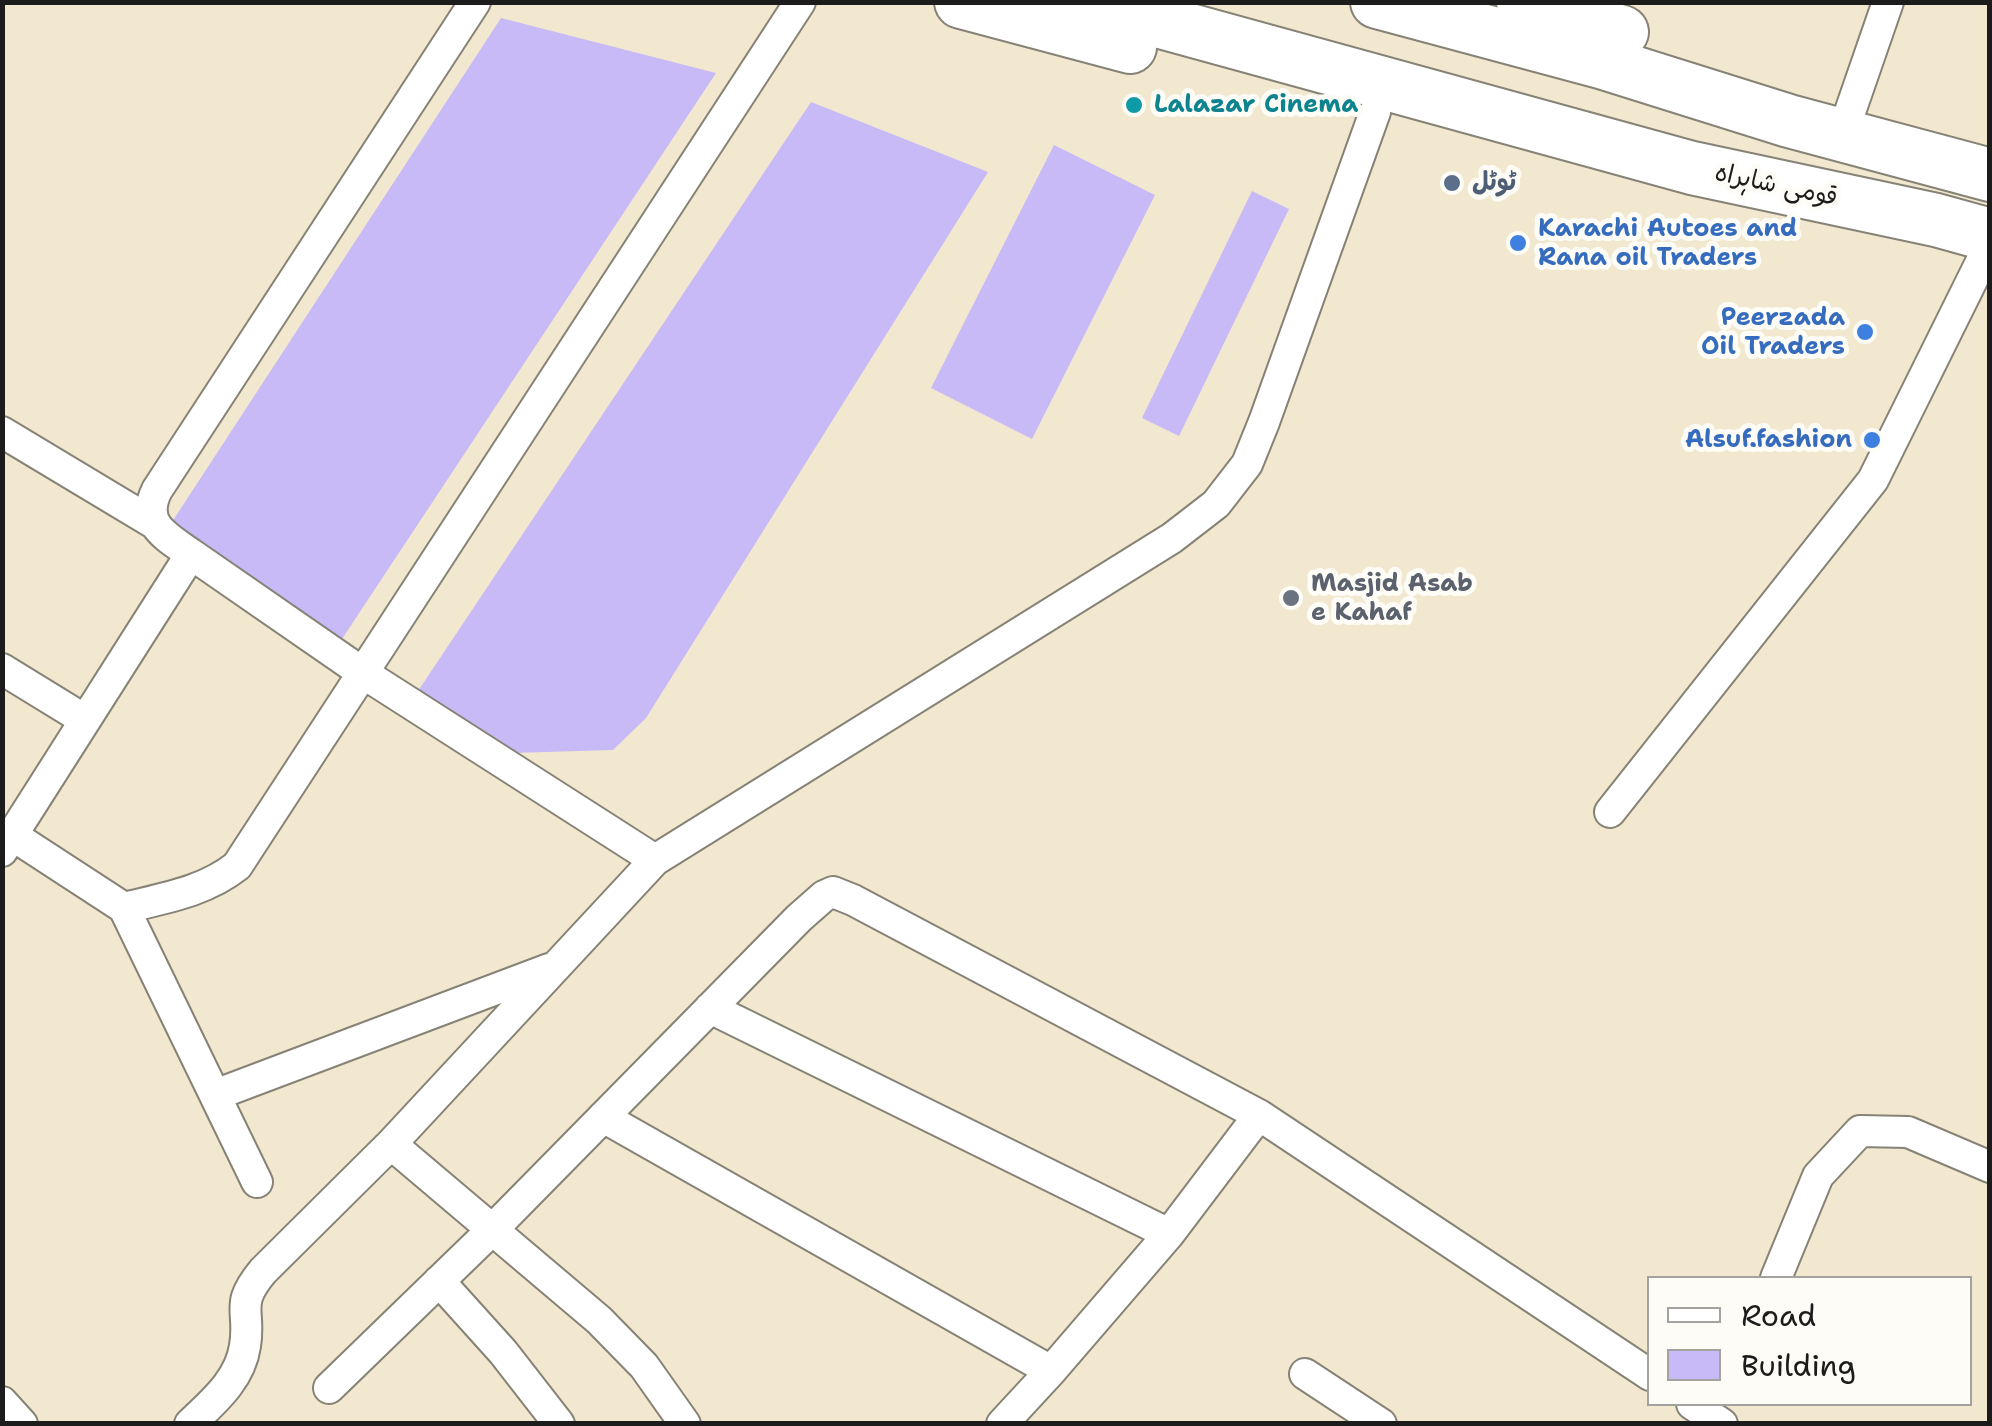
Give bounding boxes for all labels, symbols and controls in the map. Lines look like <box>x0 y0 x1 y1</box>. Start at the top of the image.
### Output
place label: Lalazar Cinema <box>1154 90 1358 120</box>
marker: Lalazar Cinema <box>1123 94 1145 116</box>
street label: قومی شاہراہ <box>1712 158 1840 214</box>
place label: ٹوٹل <box>1472 168 1516 198</box>
marker: ٹوٹل <box>1441 172 1463 194</box>
place label: Karachi Autoes and Rana oil Traders <box>1538 214 1797 273</box>
marker: Karachi Autoes and Rana oil Traders <box>1507 232 1529 254</box>
place label: Peerzada Oil Traders <box>1701 303 1845 362</box>
marker: Peerzada Oil Traders <box>1854 321 1876 343</box>
place label: Alsuf.fashion <box>1685 425 1852 455</box>
marker: Alsuf.fashion <box>1861 429 1883 451</box>
place label: Masjid Asab e Kahaf <box>1311 569 1473 628</box>
marker: Masjid Asab e Kahaf <box>1280 587 1302 609</box>
legend <box>1647 1276 1972 1406</box>
text: Road <box>1741 1295 1816 1336</box>
text: Building <box>1741 1345 1856 1386</box>

